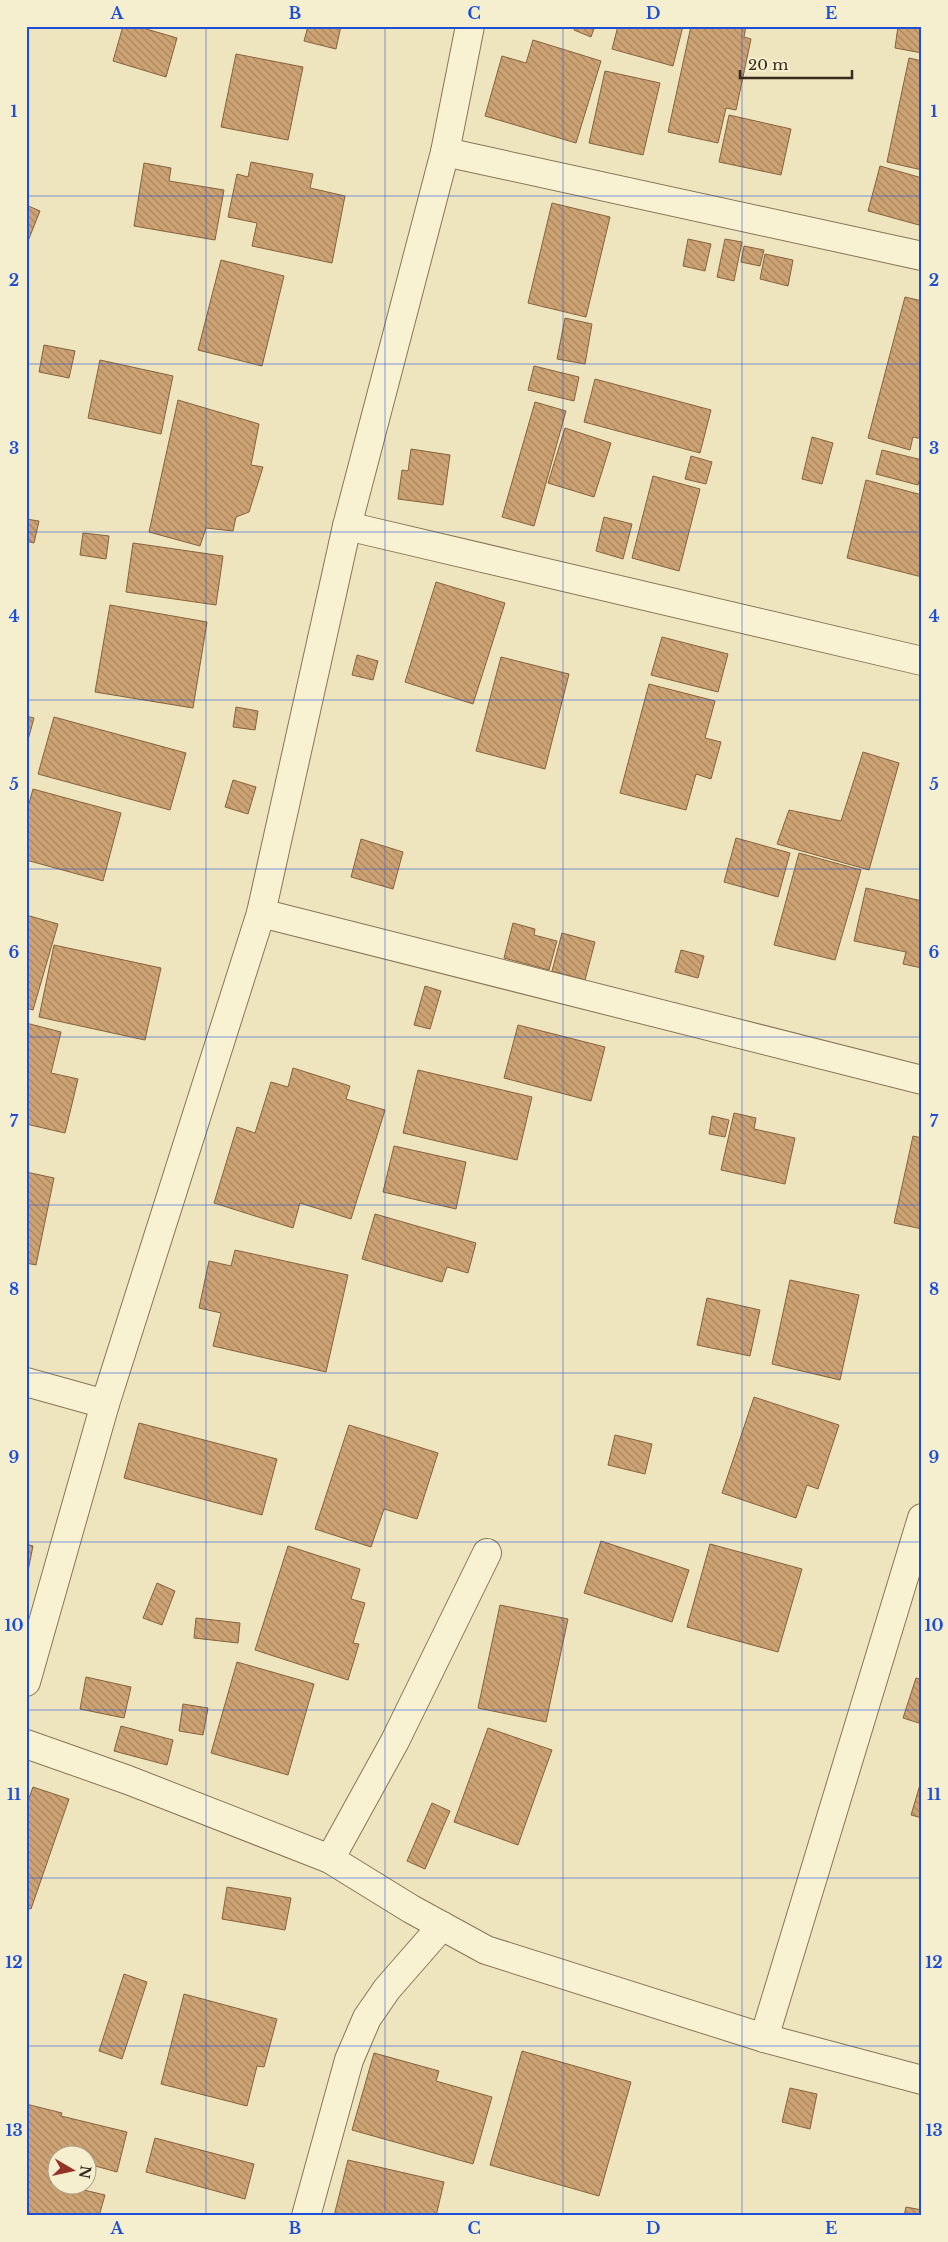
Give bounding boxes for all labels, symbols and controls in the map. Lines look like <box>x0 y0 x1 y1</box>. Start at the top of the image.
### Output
text: A <box>110 3 125 23</box>
text: B <box>289 3 302 23</box>
text: C <box>467 3 481 23</box>
text: D <box>646 3 660 23</box>
text: E <box>825 3 837 23</box>
scale bar <box>740 48 853 80</box>
text: 20 m <box>748 55 788 74</box>
text: 1 <box>11 101 18 121</box>
text: 1 <box>931 101 938 121</box>
text: 2 <box>9 270 19 290</box>
text: 2 <box>929 270 939 290</box>
text: 3 <box>9 438 19 458</box>
text: 3 <box>929 438 939 458</box>
text: 4 <box>9 606 19 626</box>
text: 4 <box>929 606 939 626</box>
text: 5 <box>9 774 19 794</box>
text: 5 <box>929 774 939 794</box>
text: 6 <box>9 942 20 962</box>
text: 6 <box>929 942 940 962</box>
text: 7 <box>10 1111 19 1131</box>
text: 7 <box>930 1111 939 1131</box>
text: 8 <box>9 1279 19 1299</box>
text: 8 <box>929 1279 939 1299</box>
text: 9 <box>9 1447 20 1467</box>
text: 9 <box>929 1447 940 1467</box>
text: 10 <box>4 1615 24 1635</box>
text: 10 <box>924 1615 944 1635</box>
text: 11 <box>7 1784 21 1804</box>
text: 11 <box>927 1784 941 1804</box>
text: 12 <box>5 1952 23 1972</box>
text: 12 <box>925 1952 943 1972</box>
text: 13 <box>5 2120 23 2140</box>
text: 13 <box>925 2120 943 2140</box>
north arrow <box>48 2144 98 2194</box>
text: N <box>75 2164 95 2180</box>
text: A <box>110 2218 125 2238</box>
text: B <box>289 2218 302 2238</box>
text: C <box>467 2218 481 2238</box>
text: D <box>646 2218 660 2238</box>
text: E <box>825 2218 837 2238</box>

